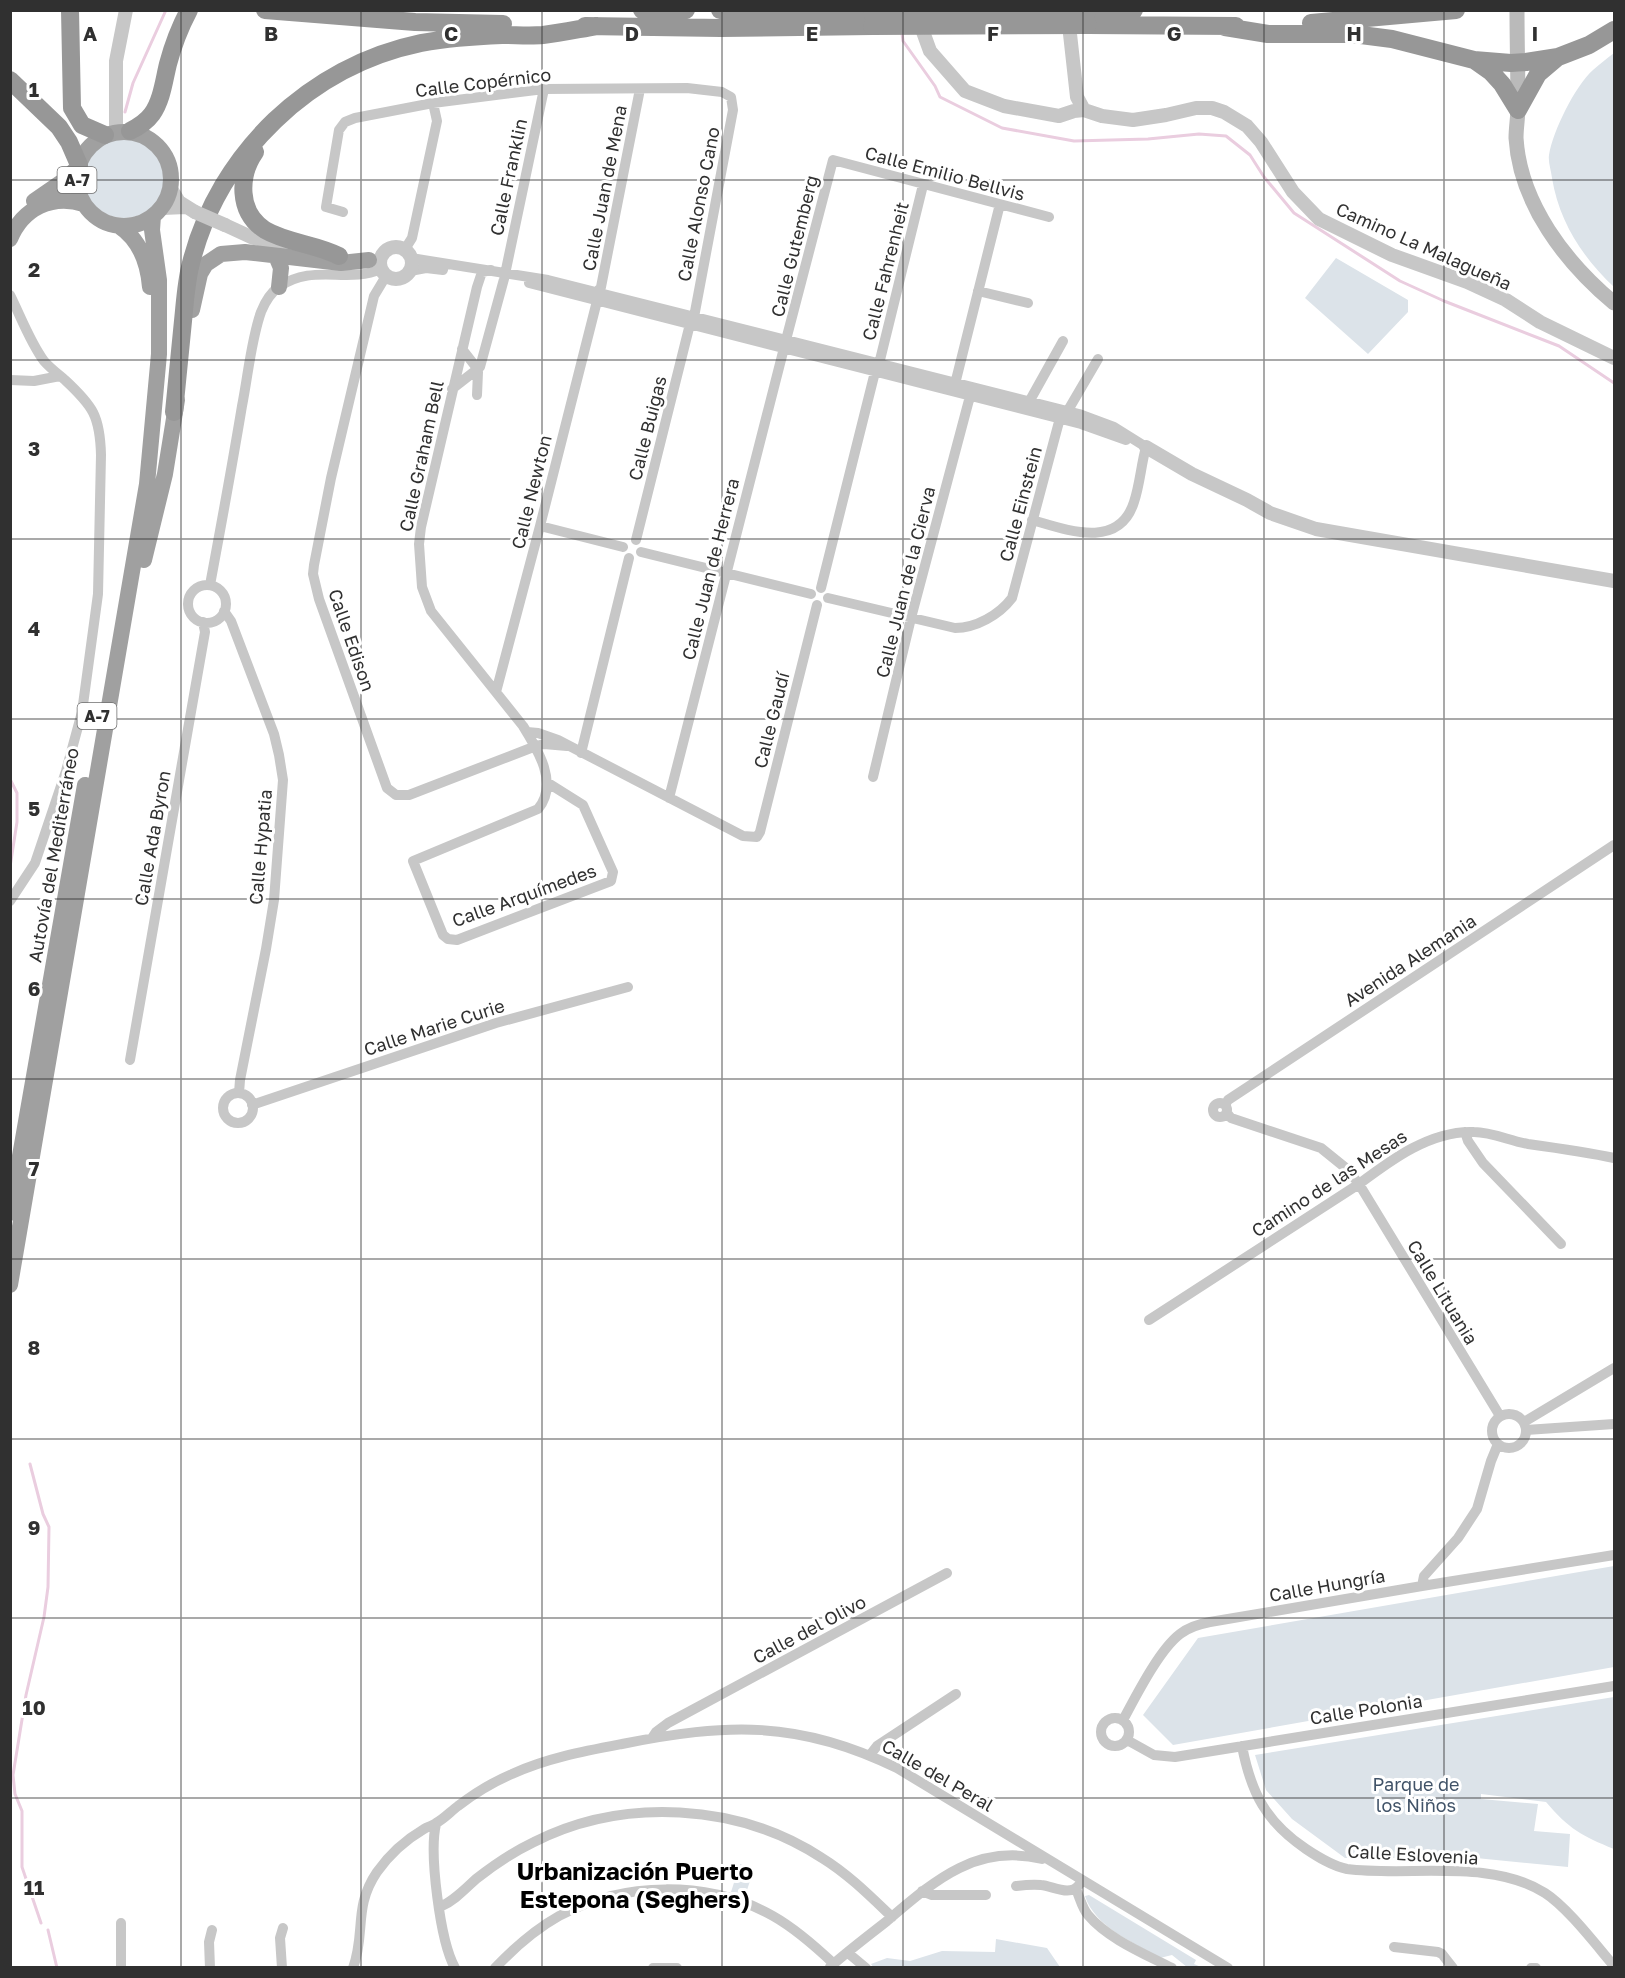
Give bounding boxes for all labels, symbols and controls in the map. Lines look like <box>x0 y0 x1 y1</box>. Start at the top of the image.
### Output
text: A <box>83 21 97 45</box>
text: B <box>264 21 278 45</box>
text: C <box>444 21 458 45</box>
text: D <box>625 21 639 45</box>
text: E <box>806 21 818 45</box>
text: F <box>987 21 999 45</box>
text: G <box>1167 21 1181 45</box>
text: H <box>1346 21 1362 45</box>
text: I <box>1532 21 1538 45</box>
street label: Calle Copérnico <box>414 63 552 101</box>
text: 1 <box>29 77 39 101</box>
street label: Calle Juan de Mena <box>577 103 631 273</box>
street label: Calle Franklin <box>485 116 531 238</box>
street label: Calle Alonso Cano <box>672 125 724 283</box>
street label: Calle Emilio Bellvis <box>863 141 1027 205</box>
road number: A-7 <box>58 167 97 193</box>
street label: Calle Gutemberg <box>766 173 822 319</box>
street label: Camino La Malagueña <box>1333 197 1515 295</box>
street label: Calle Fahrenheit <box>857 199 913 343</box>
text: 2 <box>28 257 40 281</box>
street label: Calle Buigas <box>623 373 671 483</box>
street label: Calle Graham Bell <box>394 378 448 534</box>
street label: Calle Newton <box>506 433 556 551</box>
text: 3 <box>28 436 40 460</box>
street label: Calle Einstein <box>994 444 1046 564</box>
street label: Calle Juan de Herrera <box>677 476 743 662</box>
street label: Calle Juan de la Cierva <box>871 484 939 680</box>
street label: Calle Edison <box>324 586 380 694</box>
text: 4 <box>28 616 40 640</box>
street label: Calle Gaudí <box>748 668 794 770</box>
road number: A-7 <box>78 703 116 729</box>
street label: Autovía del Mediterráneo <box>23 746 83 964</box>
street label: Calle Ada Byron <box>129 769 175 907</box>
street label: Calle Hypatia <box>244 788 276 906</box>
text: 5 <box>28 796 40 820</box>
street label: Calle Arquímedes <box>449 859 599 931</box>
street label: Avenida Alemania <box>1340 909 1480 1011</box>
text: 6 <box>28 976 40 1000</box>
street label: Calle Marie Curie <box>361 994 507 1060</box>
street label: Camino de las Mesas <box>1247 1125 1411 1241</box>
text: 7 <box>29 1156 40 1180</box>
street label: Calle Lituania <box>1403 1236 1483 1348</box>
text: 8 <box>28 1335 40 1359</box>
text: 9 <box>28 1515 40 1539</box>
street label: Calle Hungría <box>1267 1564 1387 1606</box>
street label: Calle del Olivo <box>749 1590 869 1668</box>
street label: Calle Polonia <box>1308 1689 1424 1729</box>
text: 10 <box>22 1695 46 1719</box>
street label: Calle del Peral <box>878 1734 998 1816</box>
park label: Parque de los Niños <box>1372 1773 1460 1816</box>
street label: Calle Eslovenia <box>1347 1840 1479 1868</box>
district label: Urbanización Puerto Estepona (Seghers) <box>517 1856 753 1913</box>
text: 11 <box>24 1875 44 1899</box>

